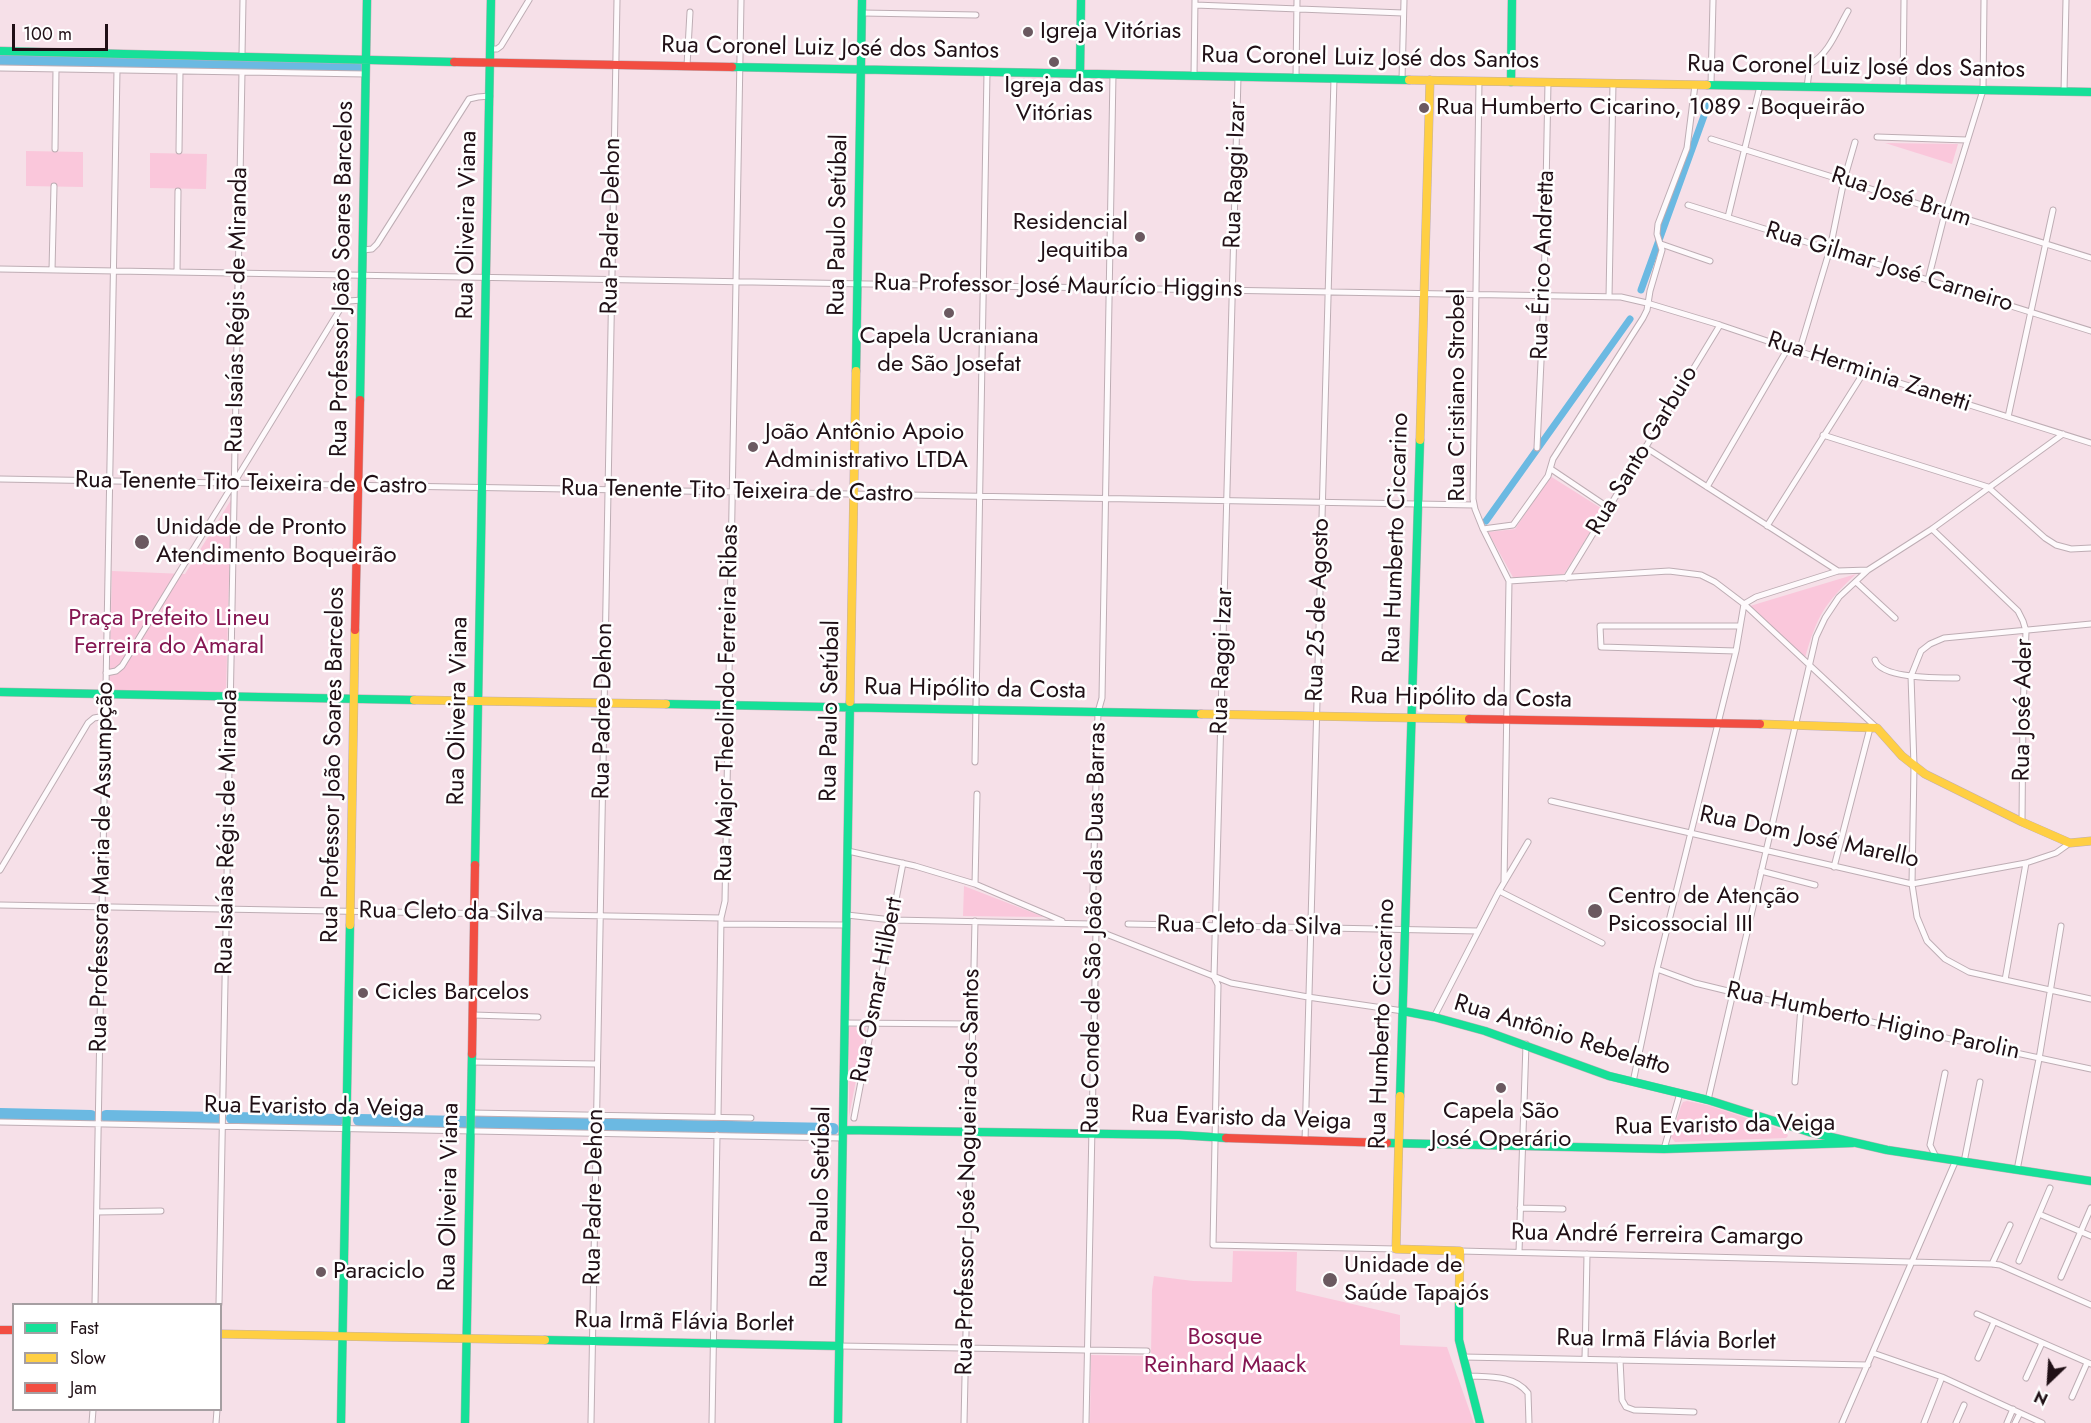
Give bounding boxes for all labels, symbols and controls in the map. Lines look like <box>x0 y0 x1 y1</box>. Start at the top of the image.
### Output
scale bar <box>15 12 111 50</box>
place label: Igreja Vitórias <box>1040 18 1181 46</box>
text: 100 m <box>23 21 72 47</box>
marker: Igreja Vitórias <box>1021 25 1035 39</box>
street label: Rua Coronel Luiz José dos Santos <box>661 32 999 66</box>
street label: Rua Coronel Luiz José dos Santos <box>1201 42 1539 76</box>
street label: Rua Coronel Luiz José dos Santos <box>1687 51 2025 85</box>
marker: Igreja das Vitórias <box>1047 55 1061 69</box>
place label: Igreja das Vitórias <box>1004 72 1104 128</box>
place label: Rua Humberto Cicarino, 1089 - Boqueirão <box>1436 94 1865 122</box>
street label: Rua Professor João Soares Barcelos <box>325 101 361 457</box>
street label: Rua Raggi Izar <box>1219 101 1253 249</box>
marker: Rua Humberto Cicarino, 1089 - Boqueirão <box>1417 101 1431 115</box>
street label: Rua Oliveira Viana <box>452 130 484 320</box>
street label: Rua Paulo Setúbal <box>823 134 855 316</box>
street label: Rua Padre Dehon <box>596 137 628 315</box>
street label: Rua José Brum <box>1827 162 1975 234</box>
street label: Rua Isaías Régis de Miranda <box>221 167 255 453</box>
street label: Rua Érico Andretta <box>1526 170 1562 360</box>
place label: Residencial Jequitiba <box>1013 209 1128 265</box>
street label: Rua Gilmar José Carneiro <box>1762 217 2016 319</box>
marker: Residencial Jequitiba <box>1133 230 1147 244</box>
street label: Rua Professor José Maurício Higgins <box>873 269 1243 305</box>
street label: Rua Cristiano Strobel <box>1444 288 1472 502</box>
marker: Capela Ucraniana de São Josefat <box>942 306 956 320</box>
place label: Capela Ucraniana de São Josefat <box>859 323 1039 379</box>
street label: Rua Herminia Zanetti <box>1764 326 1974 420</box>
street label: Rua Santo Garbuio <box>1581 361 1705 541</box>
street label: Rua Humberto Ciccarino <box>1378 412 1416 664</box>
place label: João Antônio Apoio Administrativo LTDA <box>765 419 968 475</box>
marker: João Antônio Apoio Administrativo LTDA <box>746 440 760 454</box>
street label: Rua Tenente Tito Teixeira de Castro <box>75 467 427 501</box>
street label: Rua Tenente Tito Teixeira de Castro <box>561 475 913 509</box>
place label: Unidade de Pronto Atendimento Boqueirão <box>156 514 397 570</box>
street label: Rua 25 de Agosto <box>1301 518 1337 702</box>
street label: Rua Major Theolindo Ferreira Ribas <box>710 524 746 882</box>
marker: Unidade de Pronto Atendimento Boqueirão <box>133 533 151 551</box>
street label: Rua Professor João Soares Barcelos <box>316 587 352 943</box>
street label: Rua Raggi Izar <box>1206 587 1240 735</box>
park label: Praça Prefeito Lineu Ferreira do Amaral <box>68 605 270 661</box>
street label: Rua Oliveira Viana <box>443 616 475 806</box>
street label: Rua Paulo Setúbal <box>815 620 847 802</box>
street label: Rua Padre Dehon <box>588 622 620 800</box>
street label: Rua José Ader <box>2008 638 2040 782</box>
street label: Rua Hipólito da Costa <box>864 674 1086 706</box>
street label: Rua Professora Maria de Assumpção <box>85 681 121 1053</box>
street label: Rua Hipólito da Costa <box>1350 683 1572 715</box>
street label: Rua Isaías Régis de Miranda <box>211 689 245 975</box>
street label: Rua Conde de São João das Duas Barras <box>1077 722 1113 1134</box>
street label: Rua Dom José Marello <box>1697 801 1921 875</box>
place label: Centro de Atenção Psicossocial III <box>1608 883 1799 939</box>
street label: Rua Osmar Hilbert <box>846 895 910 1085</box>
street label: Rua Cleto da Silva <box>358 897 544 929</box>
street label: Rua Humberto Ciccarino <box>1364 898 1402 1150</box>
marker: Centro de Atenção Psicossocial III <box>1586 902 1604 920</box>
street label: Rua Cleto da Silva <box>1156 911 1342 943</box>
street label: Rua Professor José Nogueira dos Santos <box>951 968 987 1376</box>
street label: Rua Humberto Higino Parolin <box>1724 977 2022 1067</box>
place label: Cicles Barcelos <box>375 979 529 1007</box>
marker: Cicles Barcelos <box>356 986 370 1000</box>
street label: Rua Antônio Rebelatto <box>1450 989 1674 1083</box>
marker: Capela São José Operário <box>1494 1081 1508 1095</box>
street label: Rua Evaristo da Veiga <box>204 1092 424 1124</box>
place label: Capela São José Operário <box>1431 1098 1571 1154</box>
street label: Rua Evaristo da Veiga <box>1130 1101 1352 1137</box>
street label: Rua Oliveira Viana <box>434 1102 466 1292</box>
street label: Rua Paulo Setúbal <box>806 1106 838 1288</box>
street label: Rua Padre Dehon <box>579 1108 611 1286</box>
street label: Rua Evaristo da Veiga <box>1615 1110 1835 1142</box>
street label: Rua André Ferreira Camargo <box>1510 1219 1804 1253</box>
place label: Unidade de Saúde Tapajós <box>1344 1252 1489 1308</box>
place label: Paraciclo <box>333 1258 425 1286</box>
marker: Paraciclo <box>314 1265 328 1279</box>
marker: Unidade de Saúde Tapajós <box>1321 1271 1339 1289</box>
legend <box>12 1303 222 1411</box>
street label: Rua Irmã Flávia Borlet <box>574 1307 794 1339</box>
text: Fast <box>70 1315 99 1341</box>
park label: Bosque Reinhard Maack <box>1144 1324 1306 1380</box>
street label: Rua Irmã Flávia Borlet <box>1556 1325 1776 1357</box>
text: Slow <box>70 1345 106 1371</box>
north arrow <box>2019 1351 2079 1411</box>
text: Jam <box>70 1375 97 1401</box>
text: N <box>2031 1385 2052 1411</box>

